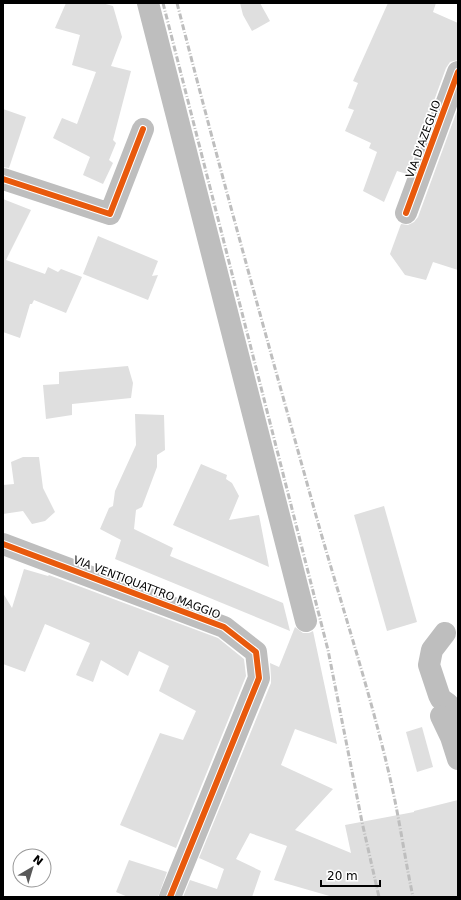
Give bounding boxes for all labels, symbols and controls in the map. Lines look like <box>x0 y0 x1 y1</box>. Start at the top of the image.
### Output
street label: VIA D'AZEGLIO <box>403 98 444 180</box>
street label: VIA VENTIQUATTRO MAGGIO <box>71 553 223 622</box>
north arrow <box>12 848 52 888</box>
text: N <box>30 853 45 868</box>
scale bar <box>321 862 380 888</box>
text: 20 m <box>327 869 358 883</box>

